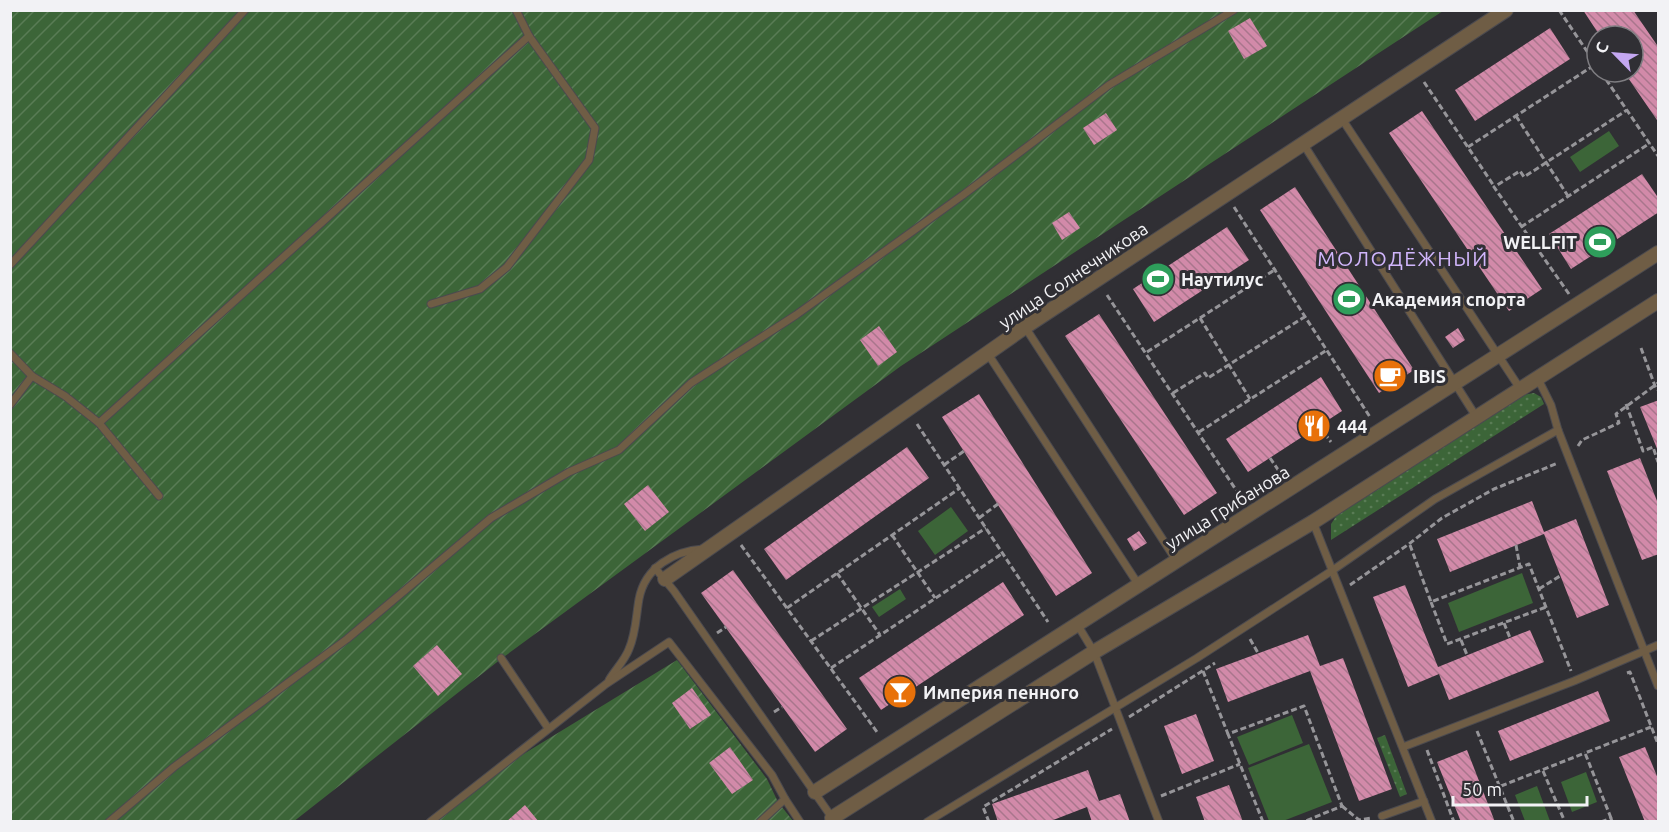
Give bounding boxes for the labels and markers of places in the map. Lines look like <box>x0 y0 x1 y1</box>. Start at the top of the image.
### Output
sports icon: WELLFIT <box>1582 224 1618 260</box>
place label: WELLFIT <box>1503 232 1577 252</box>
sports icon: Наутилус <box>1140 261 1176 297</box>
place label: Наутилус <box>1181 269 1264 289</box>
sports icon: Академия спорта <box>1331 281 1367 317</box>
place label: Академия спорта <box>1372 289 1526 309</box>
cafe icon: IBIS <box>1372 358 1408 394</box>
place label: IBIS <box>1413 366 1446 386</box>
restaurant icon: 444 <box>1296 408 1332 444</box>
place label: 444 <box>1337 416 1367 436</box>
bar icon: Империя пенного <box>882 674 918 710</box>
place label: Империя пенного <box>923 682 1079 702</box>

